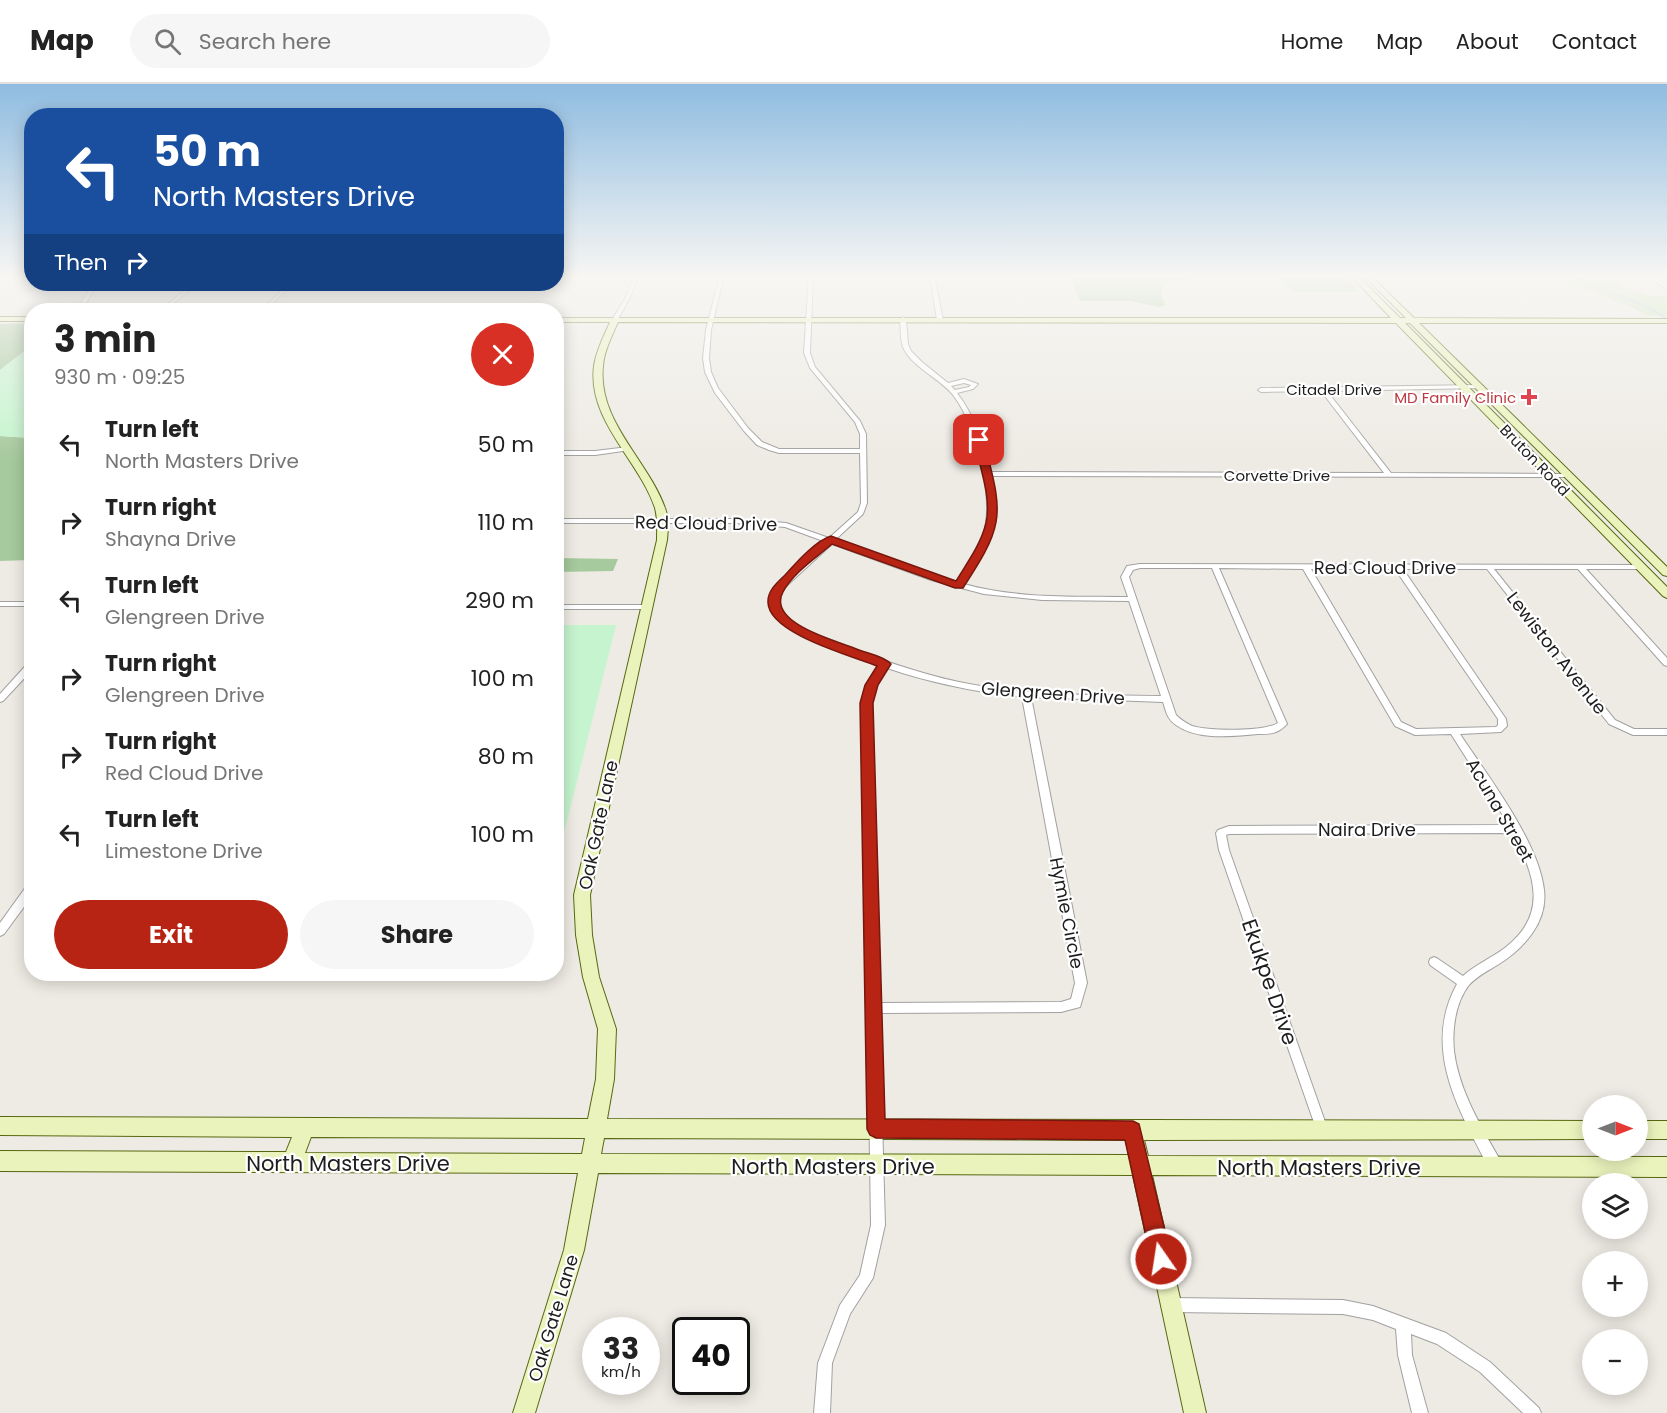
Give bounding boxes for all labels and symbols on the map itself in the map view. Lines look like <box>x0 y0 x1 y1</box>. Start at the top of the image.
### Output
street label: Citadel Drive <box>1286 379 1382 400</box>
place label: MD Family Clinic <box>1394 387 1516 408</box>
marker: MD Family Clinic <box>1520 388 1538 406</box>
pin <box>953 414 1004 465</box>
street label: Bruton Road <box>1495 420 1575 500</box>
street label: Corvette Drive <box>1224 465 1330 486</box>
street label: Red Cloud Drive <box>635 509 777 537</box>
street label: Red Cloud Drive <box>1314 555 1456 580</box>
street label: Lewiston Avenue <box>1501 586 1613 720</box>
street label: Glengreen Drive <box>980 676 1126 710</box>
street label: Acuna Street <box>1460 754 1540 866</box>
street label: Oak Gate Lane <box>572 758 624 892</box>
street label: Naira Drive <box>1318 817 1416 842</box>
street label: Hymie Circle <box>1044 855 1090 971</box>
street label: Ekukpe Drive <box>1235 915 1305 1049</box>
north arrow <box>1582 1095 1648 1161</box>
street label: North Masters Drive <box>246 1149 450 1178</box>
street label: North Masters Drive <box>731 1152 935 1181</box>
street label: North Masters Drive <box>1217 1153 1421 1182</box>
position arrow <box>1129 1227 1193 1291</box>
street label: Oak Gate Lane <box>522 1251 584 1385</box>
speed limit sign: 40 <box>672 1317 750 1395</box>

